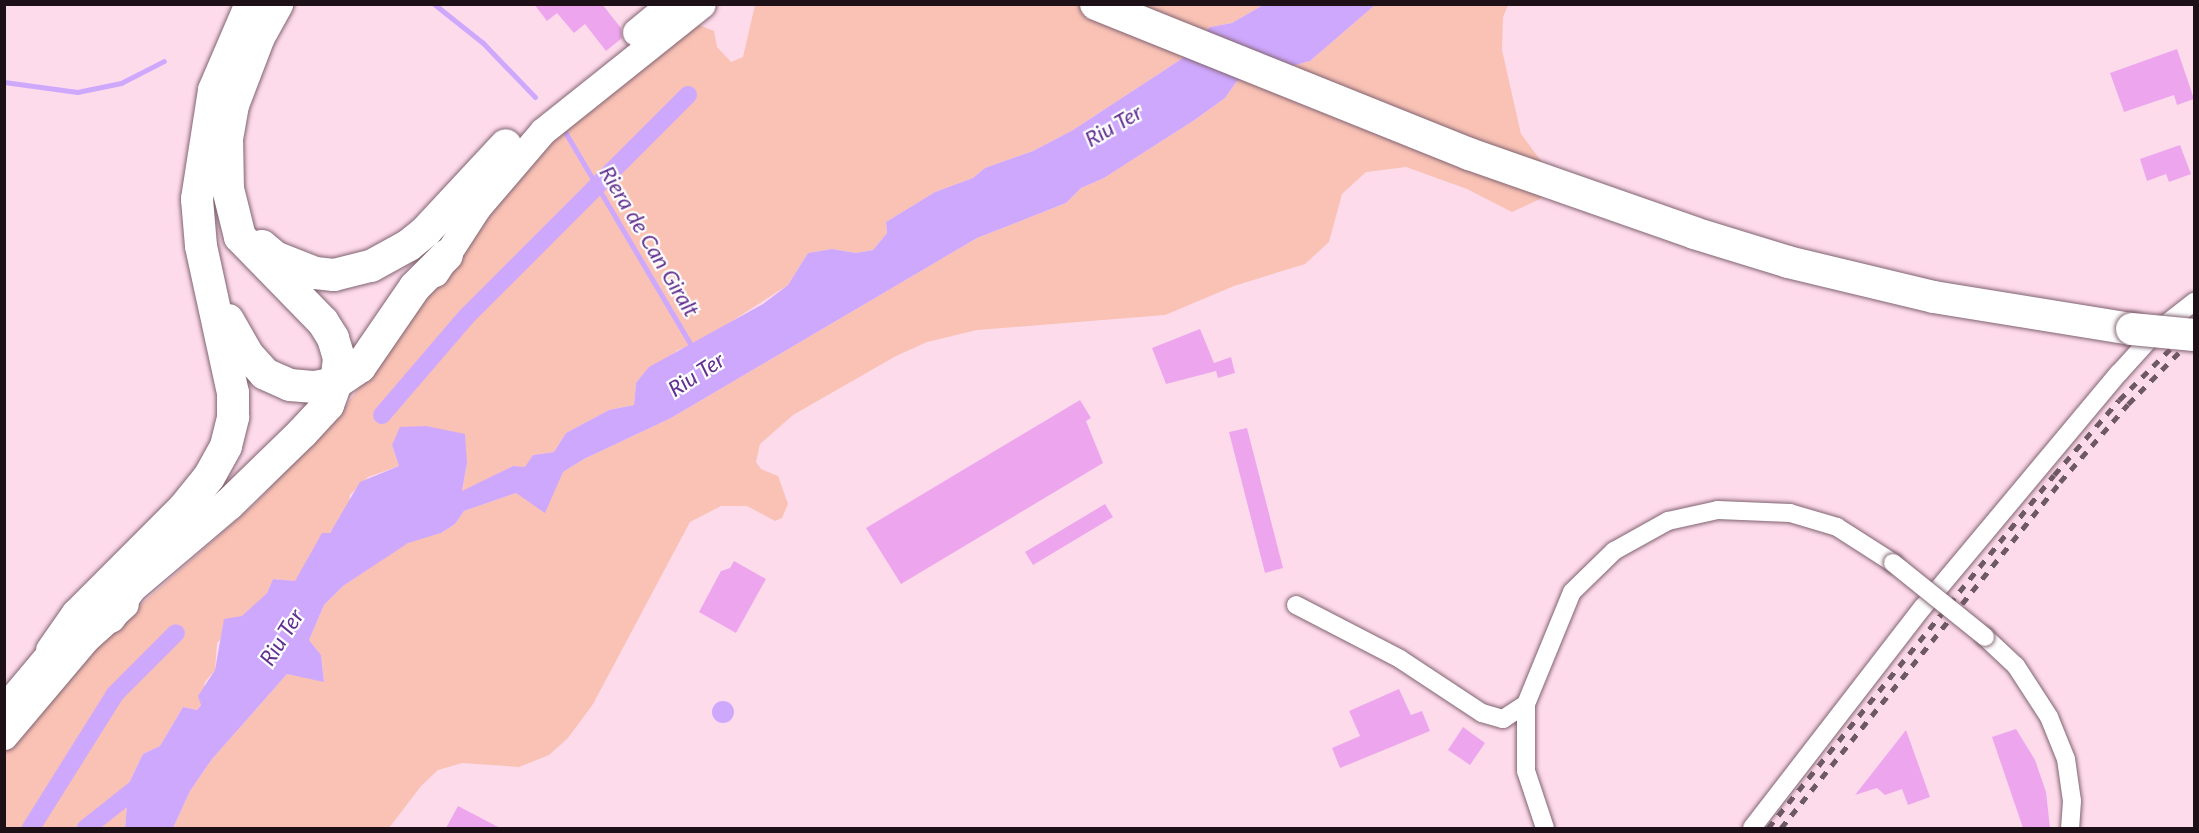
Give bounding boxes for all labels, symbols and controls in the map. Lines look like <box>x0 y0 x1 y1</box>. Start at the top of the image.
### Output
water label: Riu Ter <box>1079 98 1147 152</box>
water label: Riera de Can Giralt <box>595 161 705 321</box>
water label: Riu Ter <box>663 346 729 402</box>
water label: Riu Ter <box>253 604 309 670</box>

